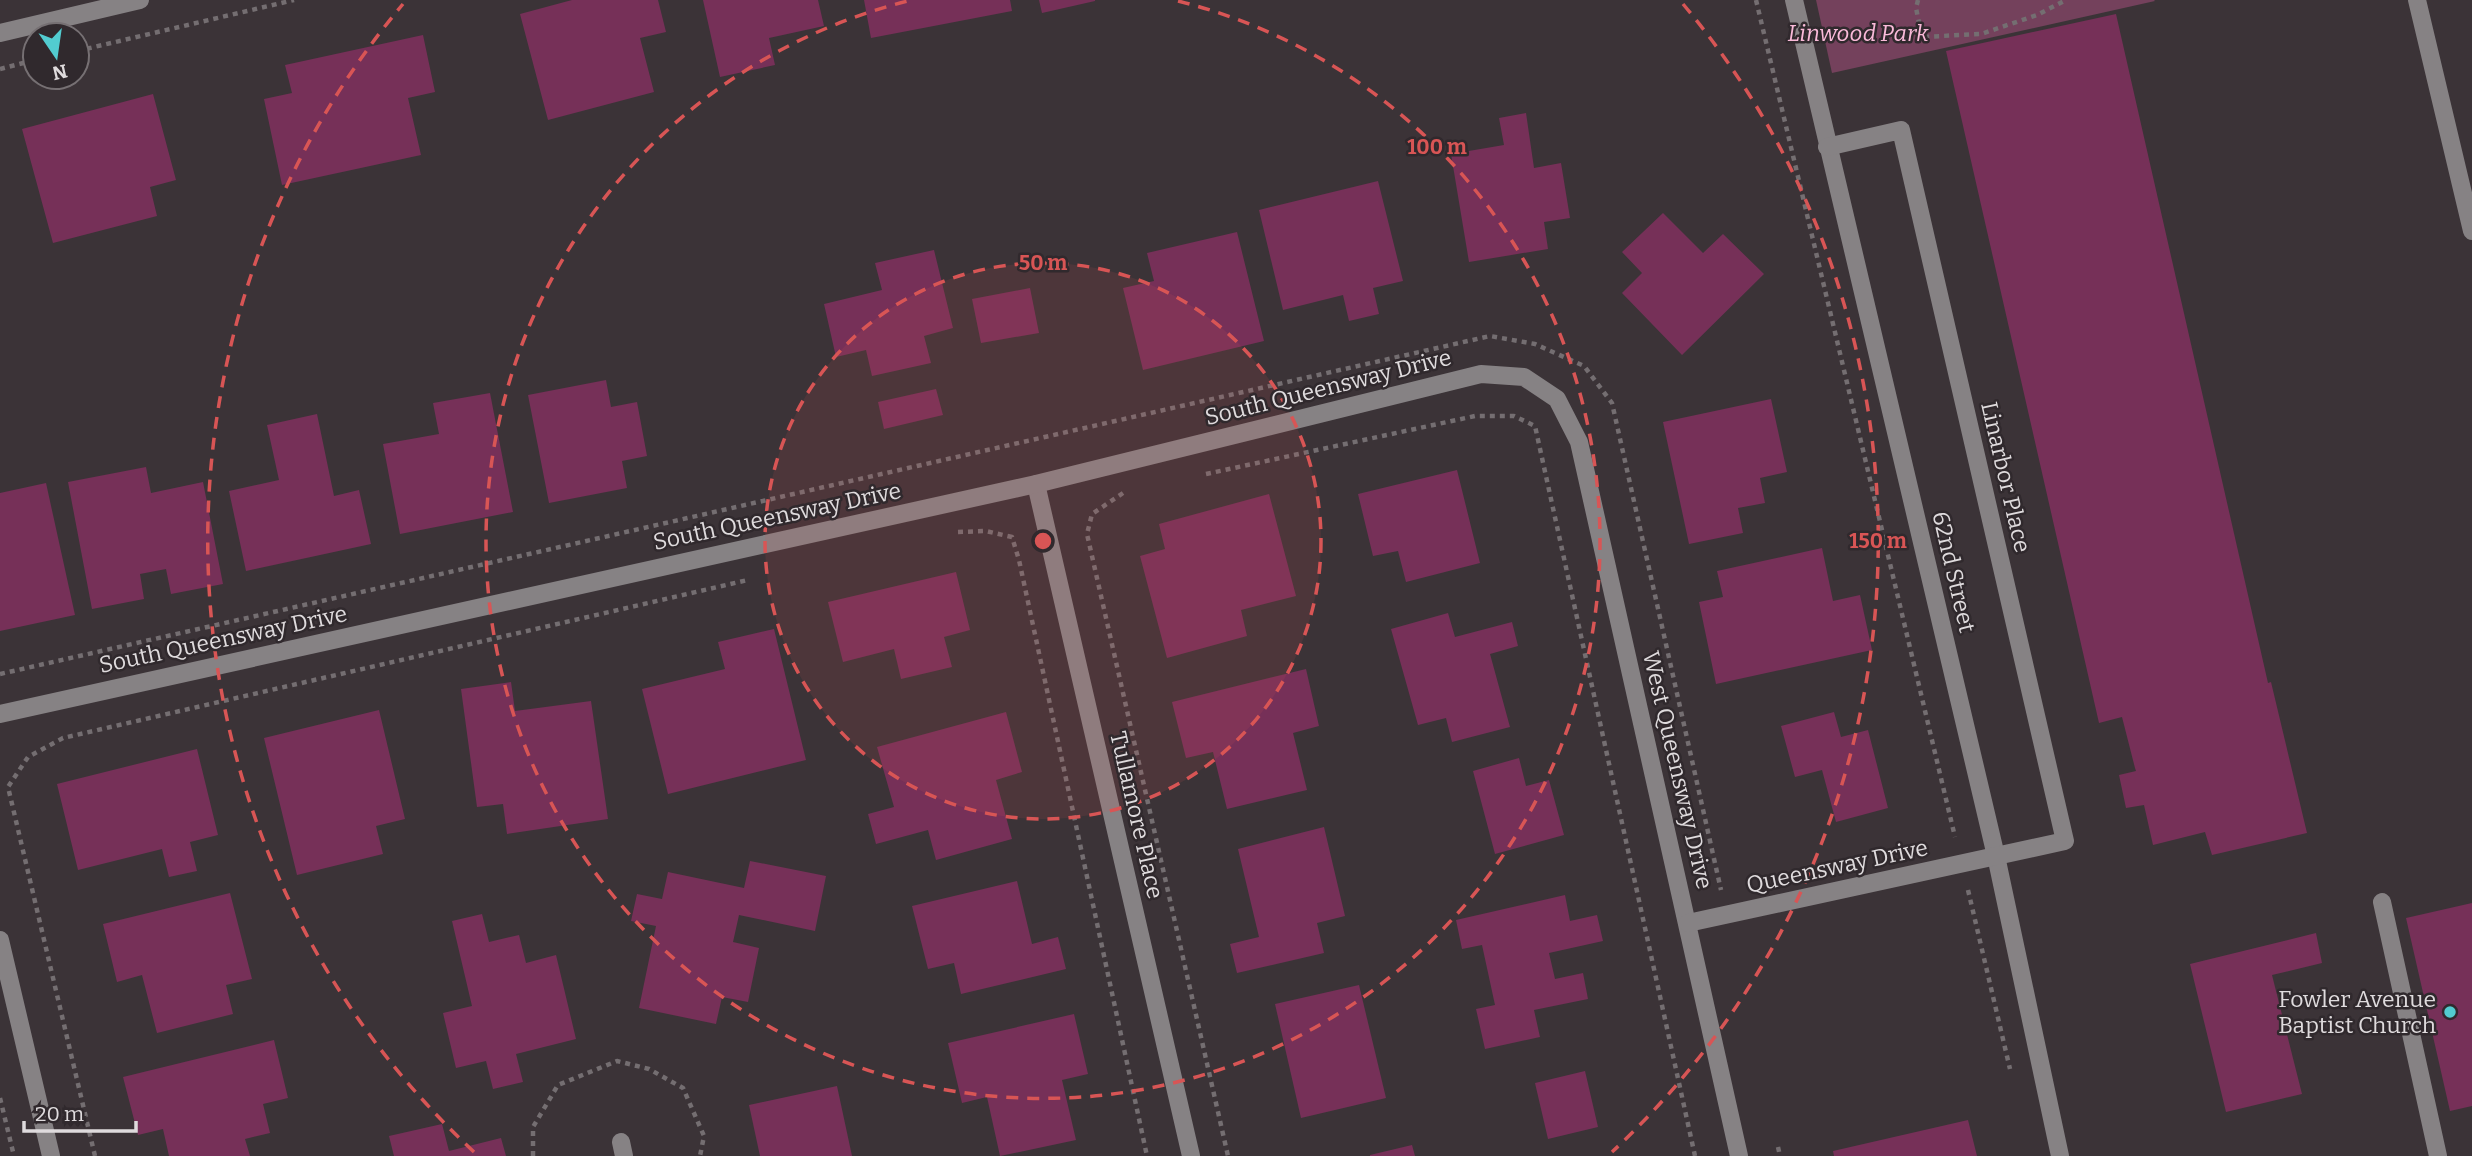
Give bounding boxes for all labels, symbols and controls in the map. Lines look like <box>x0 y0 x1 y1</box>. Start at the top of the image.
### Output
park label: Linwood Park <box>1787 19 1929 47</box>
north arrow <box>21 21 91 91</box>
text: N <box>50 59 69 85</box>
text: 100 m <box>1407 134 1467 160</box>
text: 50 m <box>1019 250 1067 276</box>
street label: South Queensway Drive <box>1202 343 1454 431</box>
street label: Linarbor Place <box>1975 399 2037 555</box>
street label: South Queensway Drive <box>650 476 904 556</box>
street label: 62nd Street <box>1926 509 1982 635</box>
text: 150 m <box>1849 528 1907 554</box>
centre of rings <box>1031 529 1055 553</box>
street label: South Queensway Drive <box>96 599 350 679</box>
street label: West Queensway Drive <box>1637 648 1719 892</box>
street label: Tullamore Place <box>1104 729 1170 901</box>
street label: Queensway Drive <box>1744 833 1930 899</box>
place label: Fowler Avenue Baptist Church <box>2278 985 2436 1039</box>
marker: Fowler Avenue Baptist Church <box>2442 1004 2458 1020</box>
scale bar <box>24 1090 136 1134</box>
text: 20 m <box>35 1101 84 1127</box>

